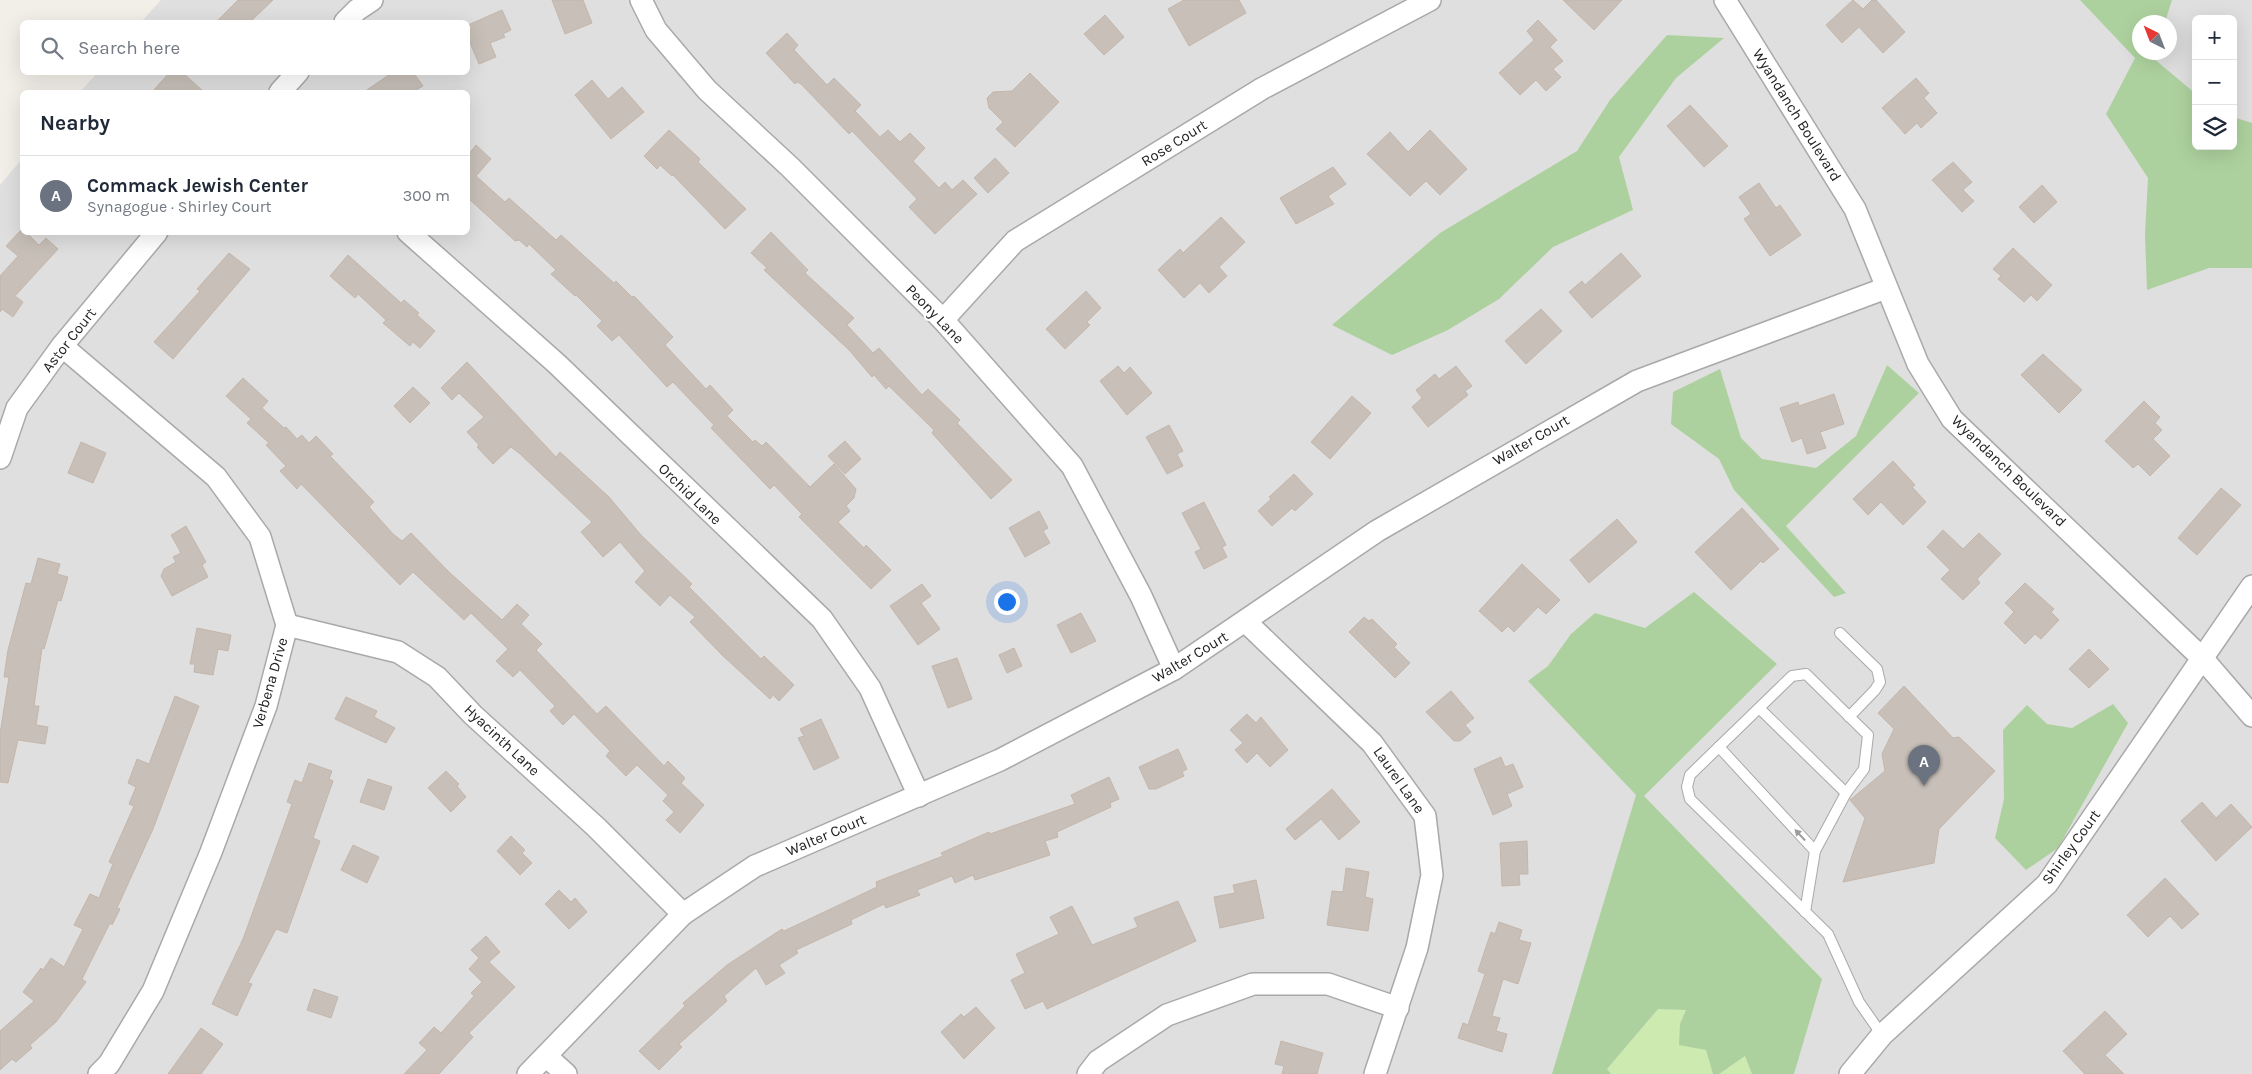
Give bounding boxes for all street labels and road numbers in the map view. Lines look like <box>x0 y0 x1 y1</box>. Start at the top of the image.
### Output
street label: Wyandanch Boulevard <box>1749 45 1845 185</box>
street label: Rose Court <box>1138 116 1210 170</box>
street label: Peony Lane <box>902 280 968 348</box>
street label: Astor Court <box>38 304 100 376</box>
street label: Walter Court <box>1490 411 1573 469</box>
street label: Wyandanch Boulevard <box>1948 411 2070 531</box>
street label: Orchid Lane <box>655 459 725 529</box>
street label: Walter Court <box>1149 627 1231 687</box>
street label: Verbena Drive <box>248 636 292 730</box>
street label: Hyacinth Lane <box>460 700 544 780</box>
street label: Laurel Lane <box>1369 743 1429 817</box>
street label: Shirley Court <box>2038 806 2104 888</box>
street label: Walter Court <box>783 810 869 860</box>

